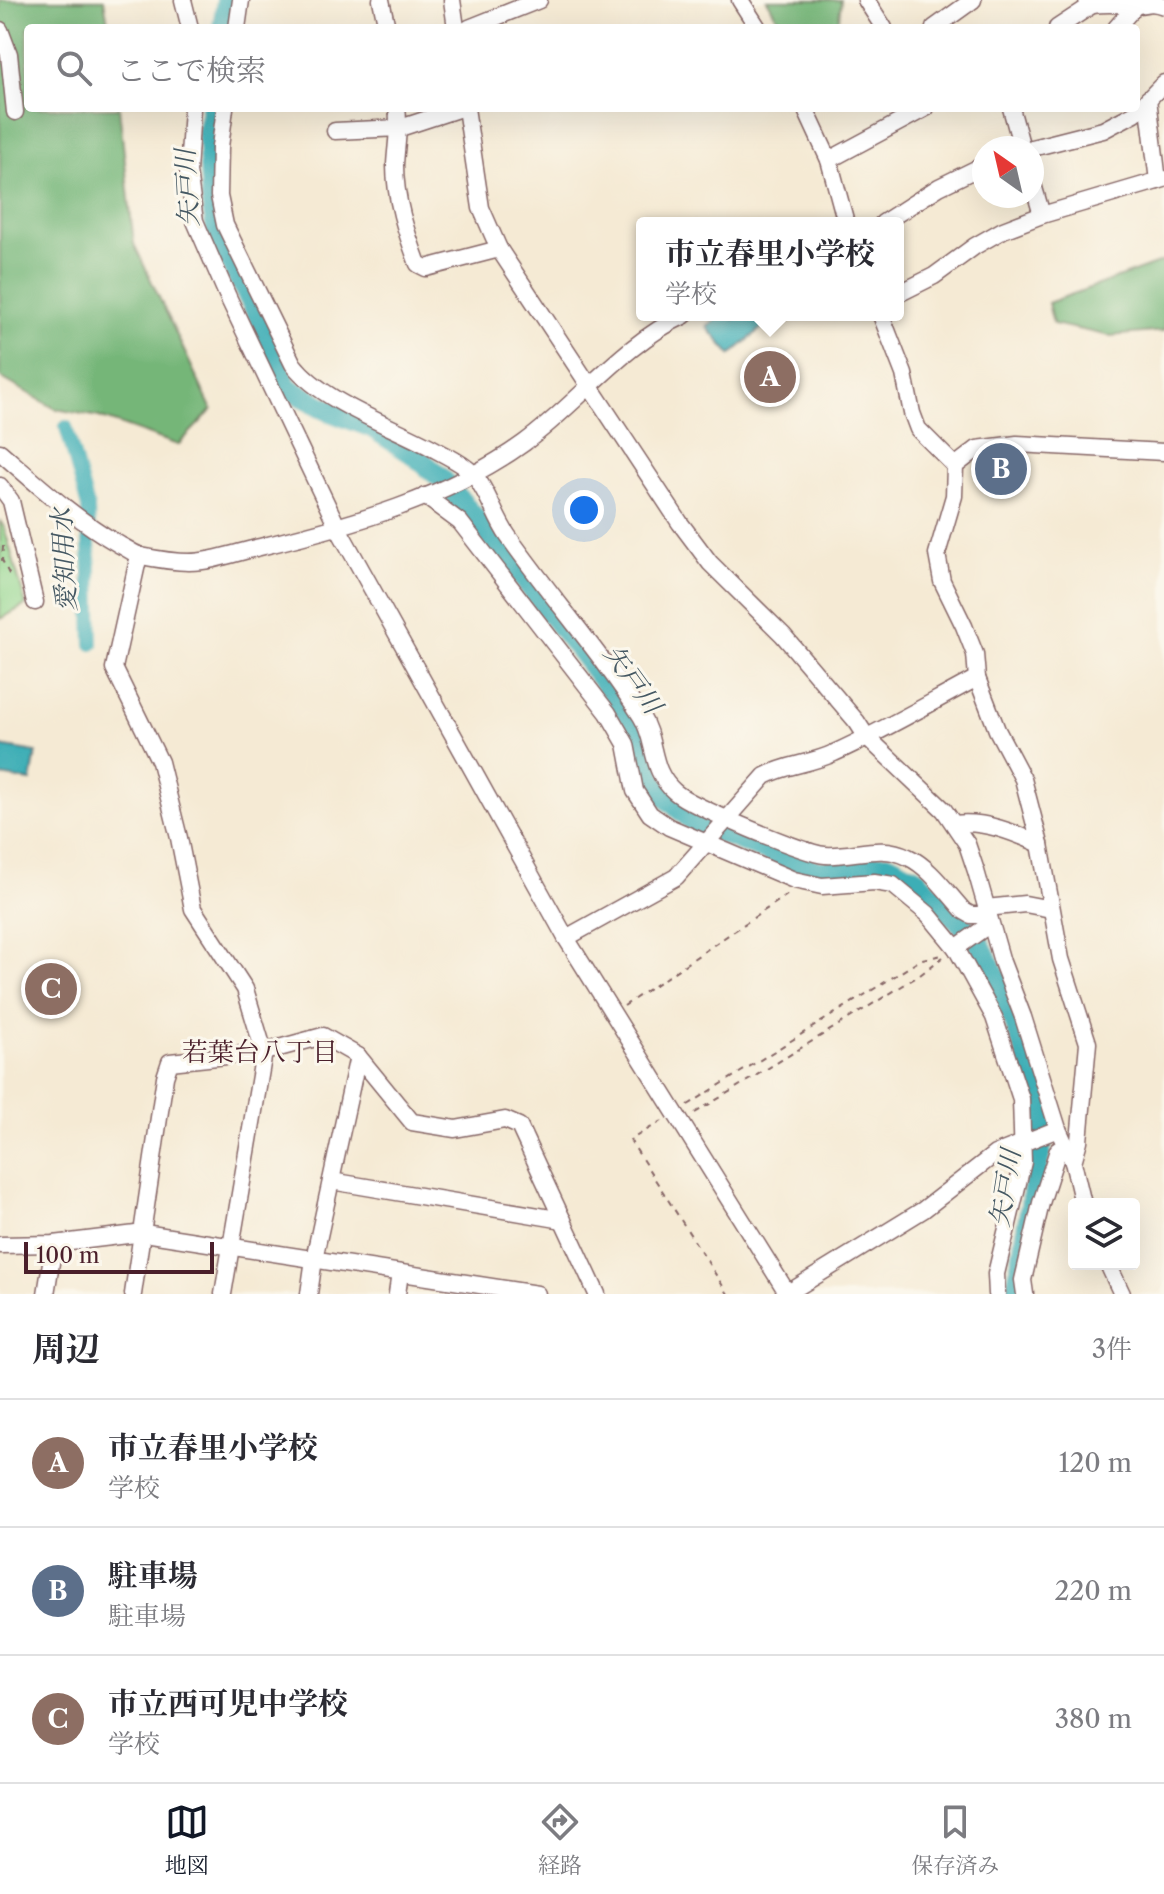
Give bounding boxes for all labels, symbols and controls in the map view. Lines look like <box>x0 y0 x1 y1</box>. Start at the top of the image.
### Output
search box <box>24 24 1140 112</box>
icon: search <box>52 46 96 90</box>
text: ここで検索 <box>116 52 266 89</box>
north arrow <box>972 136 1044 208</box>
water label: 矢戸川 <box>169 145 205 228</box>
popup <box>636 217 904 321</box>
text: 市立春里小学校 <box>665 235 875 272</box>
text: 学校 <box>665 278 717 310</box>
pin: A <box>744 347 796 407</box>
pin: B <box>975 439 1027 499</box>
your location <box>564 490 604 530</box>
water label: 愛知用水 <box>45 504 83 613</box>
water label: 矢戸川 <box>597 638 671 722</box>
pin: C <box>25 959 77 1019</box>
district label: 若葉台八丁目 <box>182 1036 338 1068</box>
water label: 矢戸川 <box>983 1144 1027 1229</box>
map controls <box>1068 1198 1140 1270</box>
button: layers <box>1068 1198 1140 1270</box>
scale bar <box>24 1238 214 1274</box>
text: 100 m <box>36 1242 99 1269</box>
text: 周辺 <box>32 1328 100 1370</box>
text: 3件 <box>1092 1333 1132 1365</box>
text: 市立春里小学校 <box>108 1429 318 1466</box>
text: A <box>48 1447 68 1479</box>
text: 120 m <box>1058 1447 1132 1479</box>
text: 学校 <box>108 1472 160 1504</box>
text: 駐車場 <box>108 1557 198 1594</box>
text: B <box>48 1575 68 1607</box>
text: 220 m <box>1054 1575 1132 1607</box>
text: 駐車場 <box>108 1600 186 1632</box>
text: 市立西可児中学校 <box>108 1685 348 1722</box>
text: C <box>48 1703 68 1735</box>
text: 380 m <box>1055 1703 1132 1735</box>
text: 学校 <box>108 1728 160 1760</box>
tab: 地図 <box>165 1800 209 1879</box>
tab: 経路 <box>538 1800 582 1879</box>
tab: 保存済み <box>911 1800 999 1879</box>

